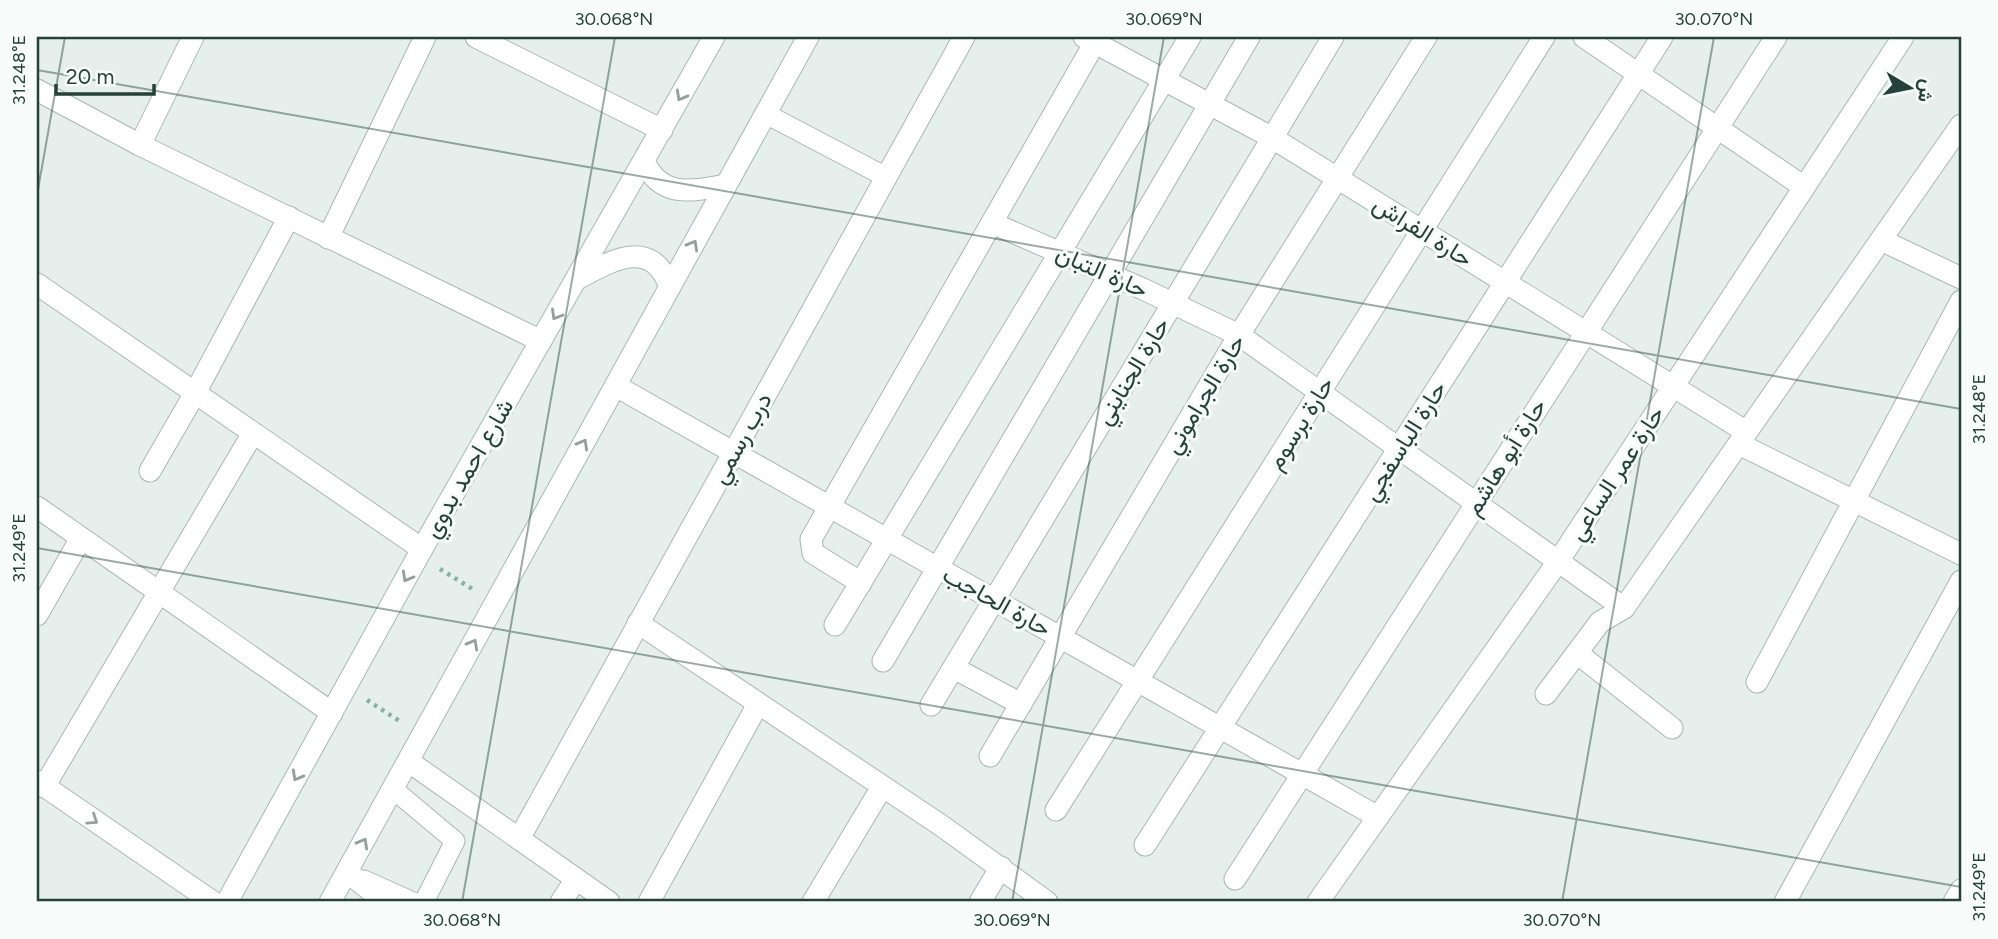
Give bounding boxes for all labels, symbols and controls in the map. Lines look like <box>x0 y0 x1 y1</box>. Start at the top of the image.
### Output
text: 30.068°N <box>575 8 653 30</box>
text: 30.069°N <box>1125 8 1203 30</box>
text: 30.070°N <box>1675 8 1753 30</box>
text: 31.248°E <box>8 35 30 105</box>
scale bar <box>56 52 154 96</box>
north arrow <box>1876 52 1946 122</box>
text: 20 m <box>66 64 114 89</box>
text: ش <box>1913 78 1940 104</box>
one-way arrow <box>676 89 689 102</box>
street label: حارة الفراش <box>1367 189 1478 274</box>
street label: حارة التبان <box>1051 238 1153 305</box>
one-way arrow <box>685 240 698 252</box>
one-way arrow <box>551 308 564 321</box>
street label: حارة الجنايني <box>1089 312 1180 433</box>
street label: حارة الجراموني <box>1157 329 1255 461</box>
street label: حارة برسوم <box>1260 371 1342 476</box>
text: 31.248°E <box>1968 374 1990 444</box>
street label: حارة الباسفجي <box>1356 376 1456 509</box>
street label: درب رسمي <box>704 387 782 491</box>
street label: شارع احمد بدوي <box>417 393 524 545</box>
street label: حارة أبو هاشم <box>1458 393 1554 522</box>
street label: حارة عمر الساعي <box>1562 400 1674 548</box>
one-way arrow <box>575 439 589 452</box>
text: 31.249°E <box>8 513 30 583</box>
street label: حارة الحاجب <box>937 559 1056 643</box>
one-way arrow <box>402 570 415 582</box>
one-way arrow <box>465 638 479 651</box>
one-way arrow <box>292 769 305 781</box>
one-way arrow <box>85 812 98 824</box>
one-way arrow <box>355 837 368 850</box>
text: 31.249°E <box>1968 852 1990 922</box>
text: 30.068°N <box>423 909 501 931</box>
text: 30.069°N <box>973 909 1051 931</box>
text: 30.070°N <box>1523 909 1601 931</box>

